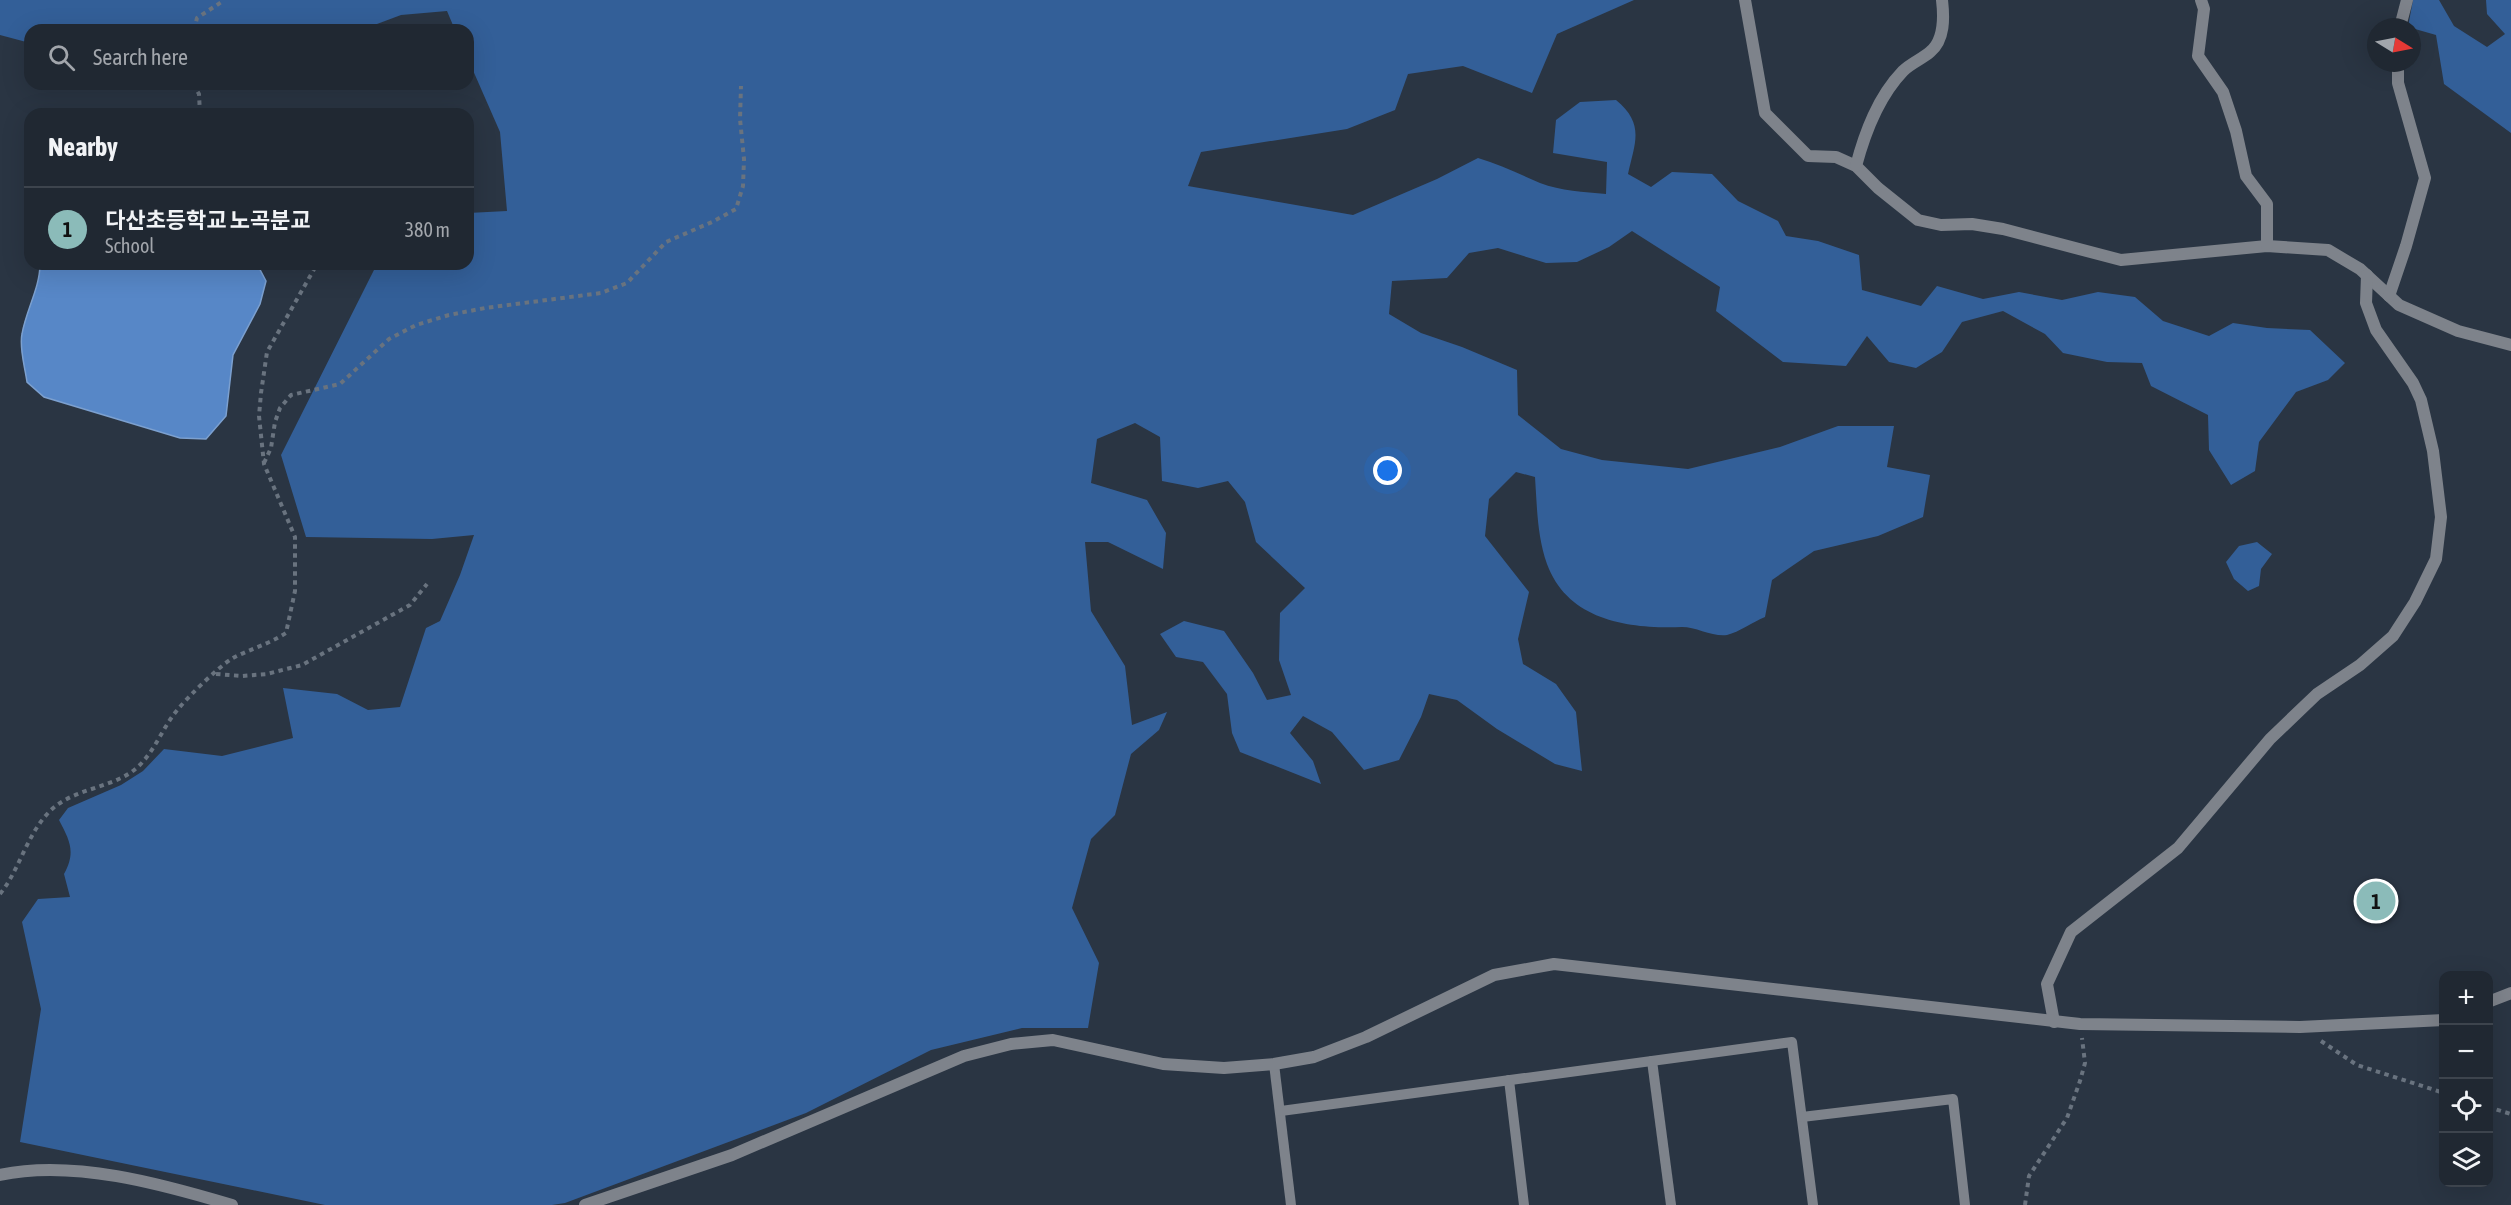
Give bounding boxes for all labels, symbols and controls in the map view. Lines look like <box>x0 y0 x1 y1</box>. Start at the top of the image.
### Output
north arrow <box>2367 18 2421 72</box>
search box <box>24 24 474 90</box>
icon: search <box>45 41 78 74</box>
text: Search here <box>93 44 188 70</box>
text: Nearby <box>48 132 118 162</box>
text: 다산초등학교 노곡분교 <box>105 207 310 233</box>
text: 1 <box>63 218 72 241</box>
text: 380 m <box>405 218 450 241</box>
text: School <box>105 234 155 257</box>
your location <box>1373 456 1402 485</box>
pin: 1 <box>2356 878 2396 924</box>
map controls <box>2439 971 2493 1187</box>
button: + <box>2439 971 2493 1025</box>
button: − <box>2439 1025 2493 1079</box>
button: locate <box>2439 1079 2493 1133</box>
button: layers <box>2439 1133 2493 1187</box>

